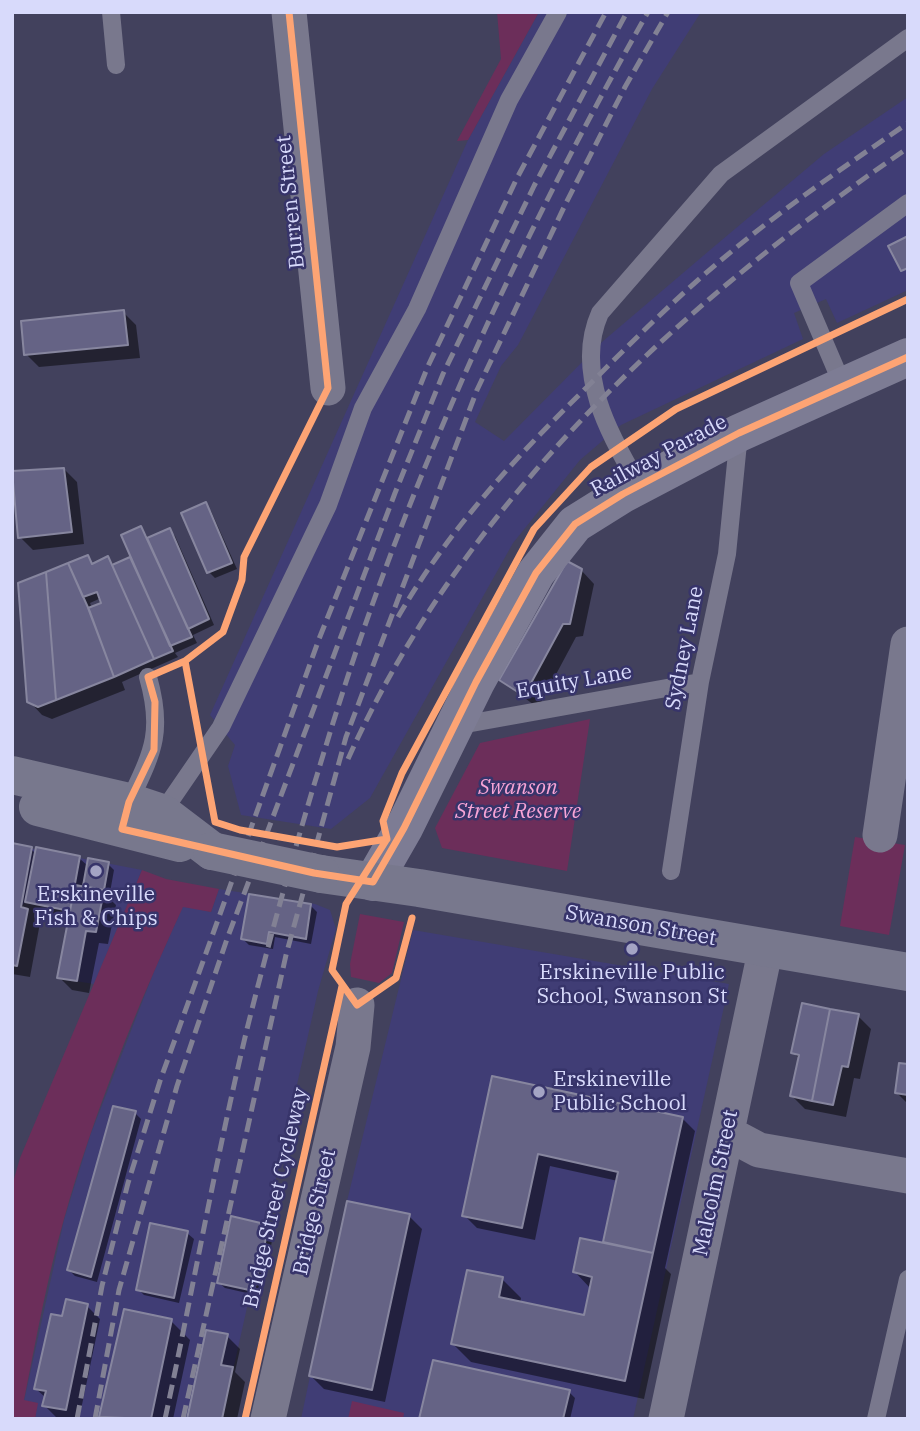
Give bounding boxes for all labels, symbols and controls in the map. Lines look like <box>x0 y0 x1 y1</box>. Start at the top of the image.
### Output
street label: Burren Street <box>271 134 311 270</box>
street label: Railway Parade <box>586 409 732 503</box>
street label: Sydney Lane <box>661 584 709 712</box>
street label: Equity Lane <box>514 659 634 705</box>
park label: Swanson Street Reserve <box>455 775 581 825</box>
marker: Erskineville Fish & Chips <box>88 863 104 879</box>
place label: Erskineville Fish & Chips <box>34 882 158 932</box>
street label: Swanson Street <box>564 900 718 952</box>
marker: Erskineville Public School, Swanson St <box>624 941 640 957</box>
place label: Erskineville Public School, Swanson St <box>537 960 727 1010</box>
place label: Erskineville Public School <box>553 1067 687 1117</box>
marker: Erskineville Public School <box>531 1084 547 1100</box>
street label: Bridge Street Cycleway <box>238 1085 314 1311</box>
street label: Malcolm Street <box>688 1108 744 1258</box>
street label: Bridge Street <box>288 1146 342 1278</box>

